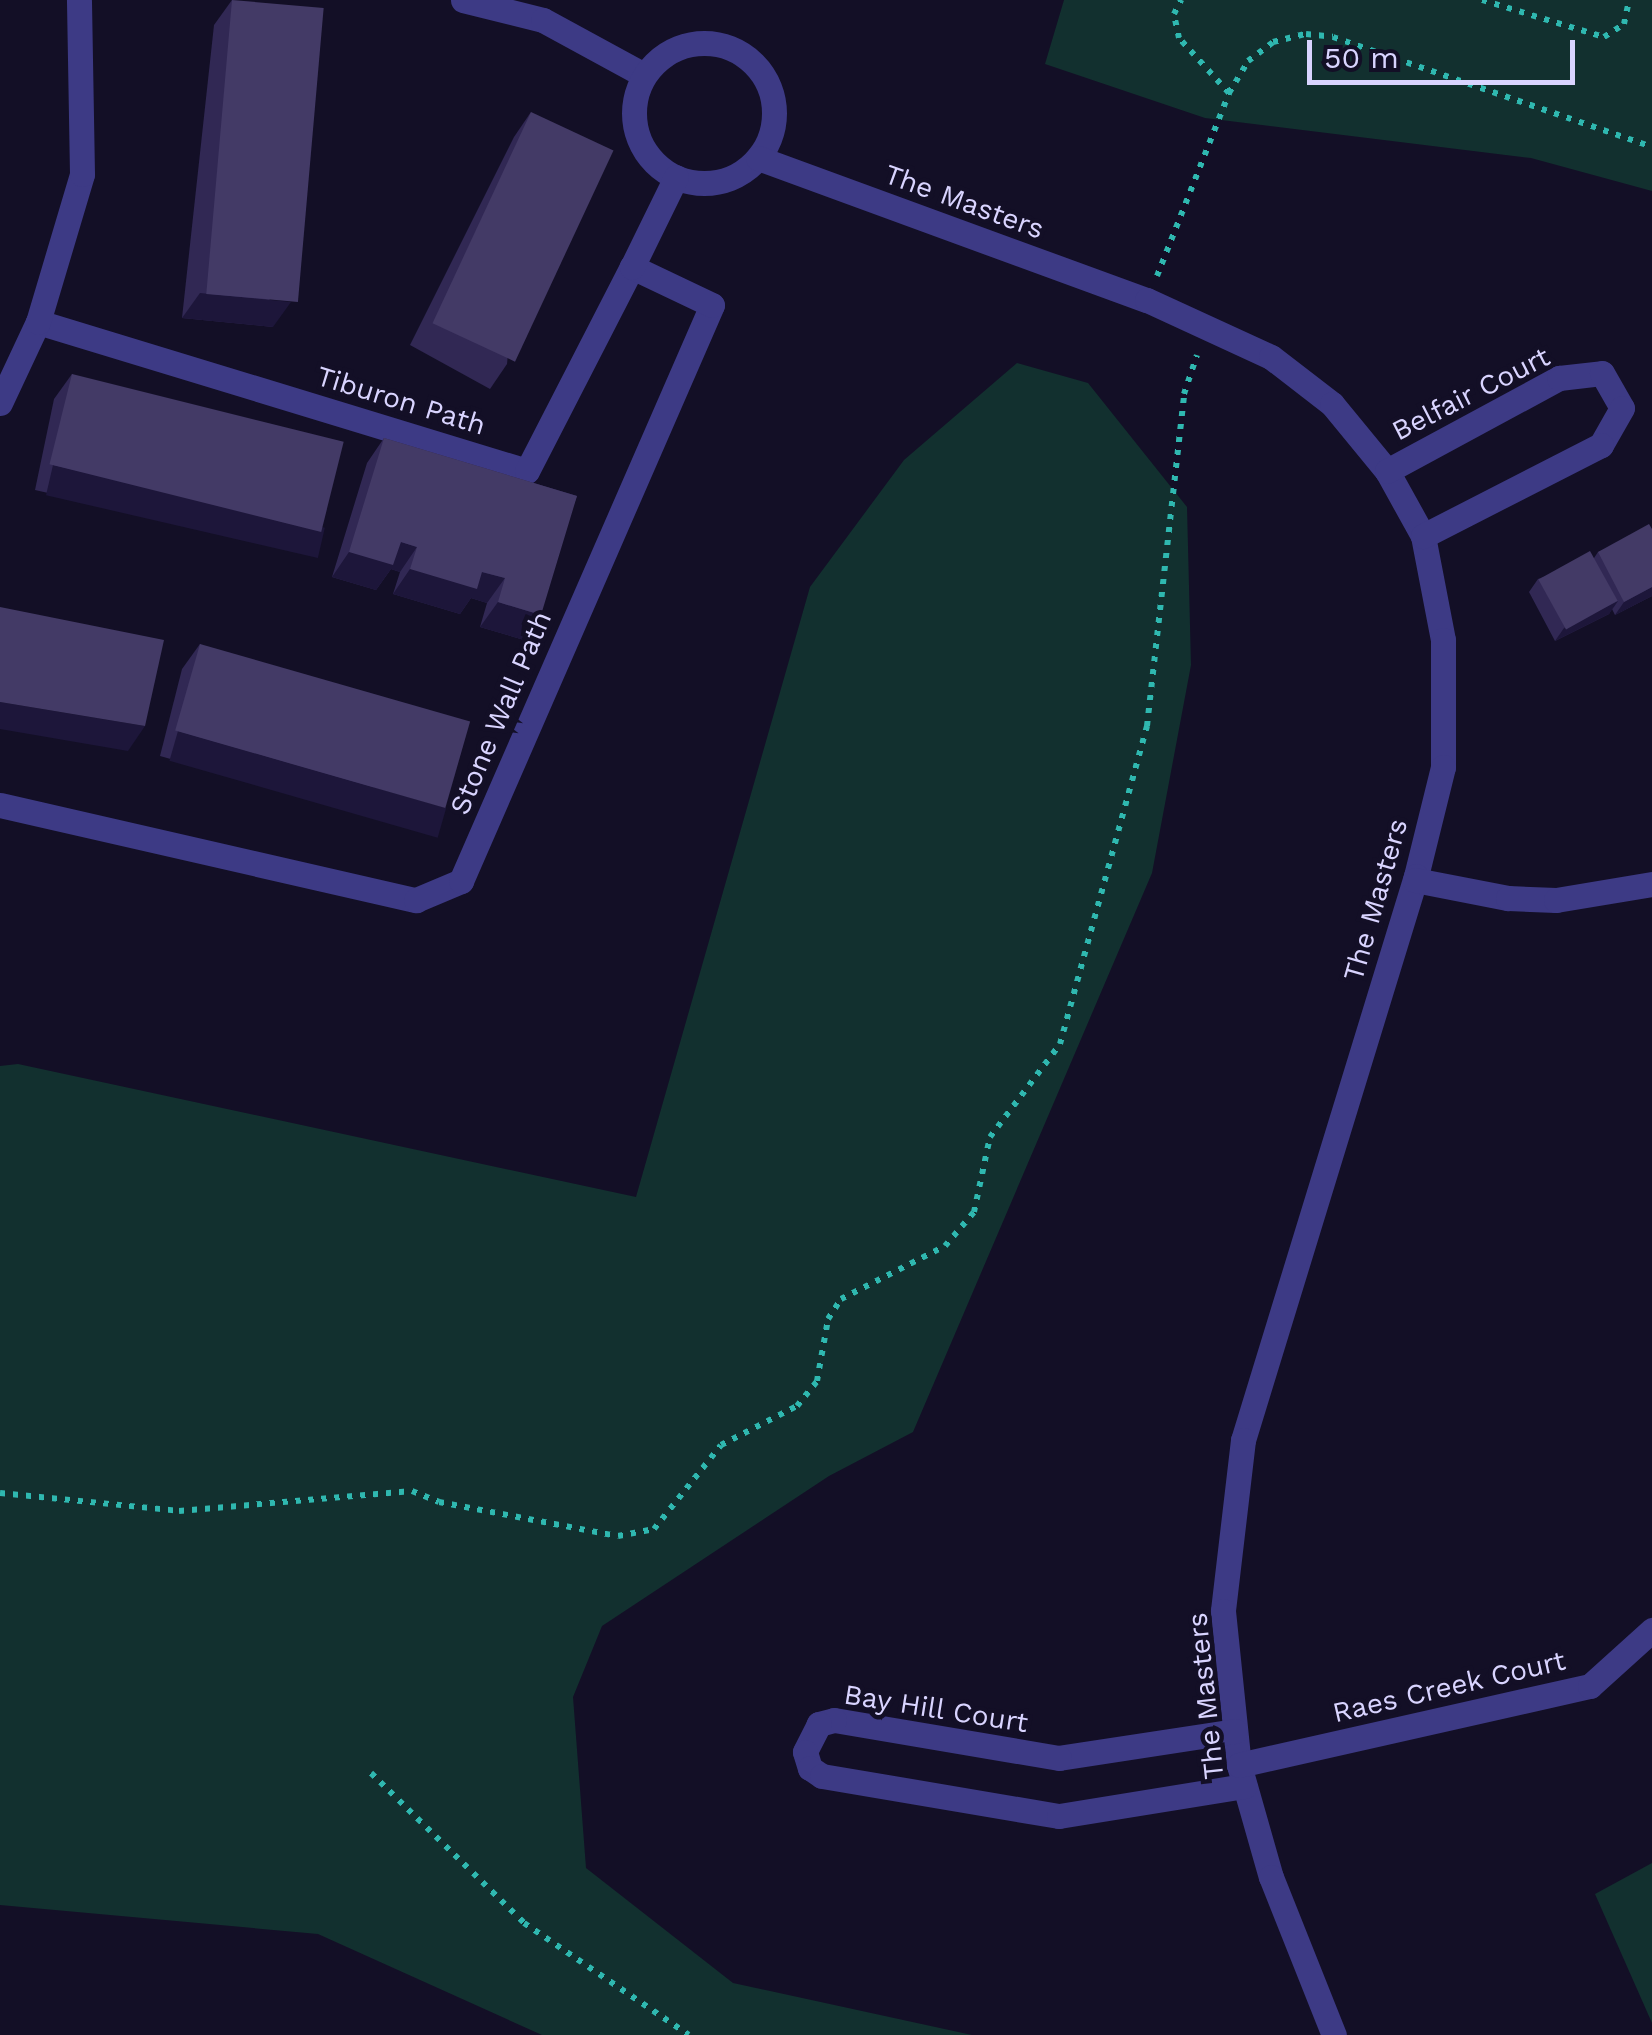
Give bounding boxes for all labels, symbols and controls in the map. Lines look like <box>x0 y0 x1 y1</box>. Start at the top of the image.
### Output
scale bar <box>1312 20 1580 82</box>
text: 50 m <box>1324 40 1399 75</box>
street label: The Masters <box>880 158 1048 246</box>
street label: Belfair Court <box>1386 340 1556 448</box>
street label: Tiburon Path <box>312 359 490 443</box>
street label: Stone Wall Path <box>443 606 559 820</box>
street label: The Masters <box>1337 815 1415 985</box>
street label: The Masters <box>1181 1611 1231 1781</box>
street label: Raes Creek Court <box>1329 1644 1569 1730</box>
street label: Bay Hill Court <box>841 1678 1031 1740</box>

